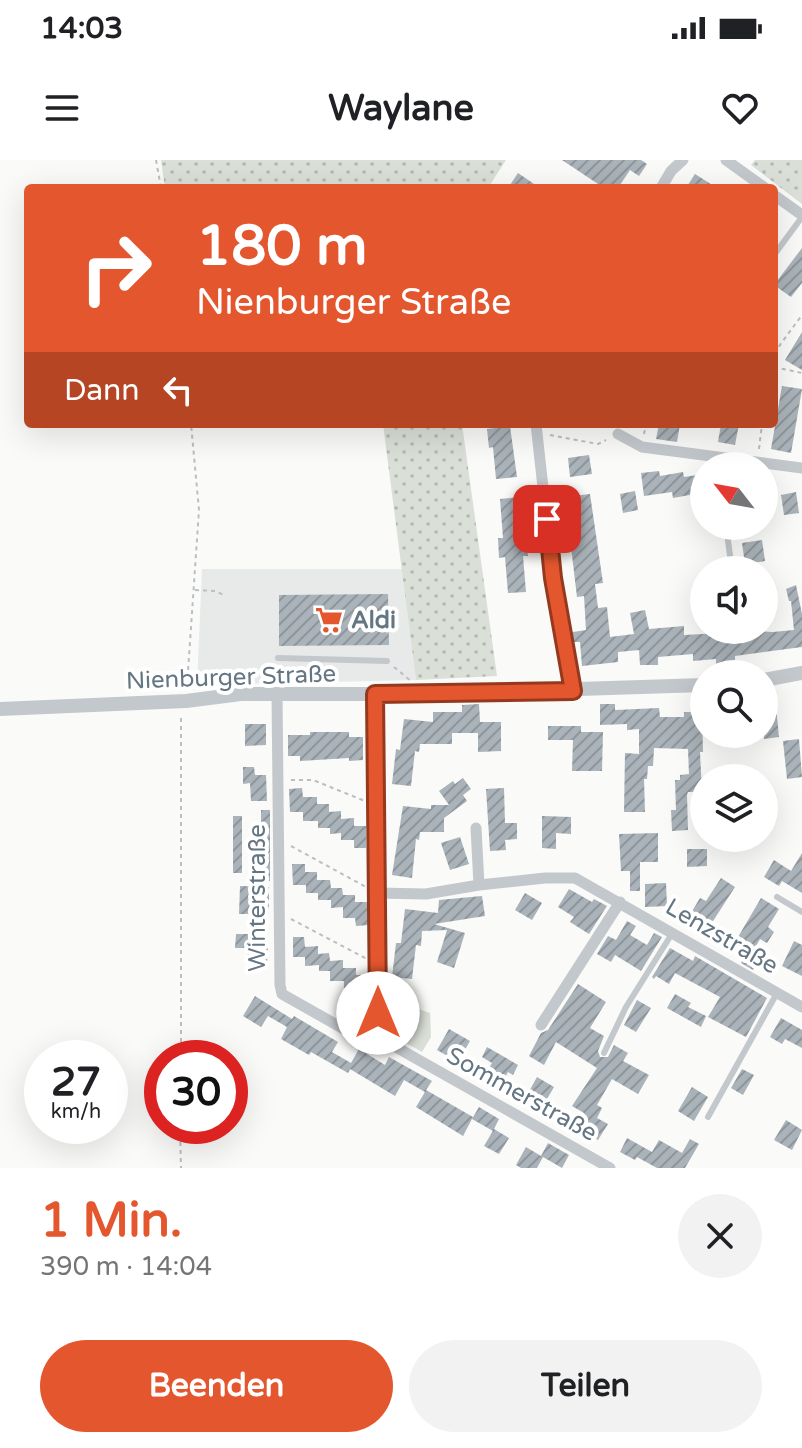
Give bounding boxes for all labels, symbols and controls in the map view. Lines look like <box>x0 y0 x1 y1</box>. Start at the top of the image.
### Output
text: 14:03 <box>40 10 123 47</box>
icon: menu <box>40 86 84 130</box>
icon: heart <box>718 86 762 130</box>
text: Waylane <box>328 87 474 130</box>
text: 180 m <box>196 213 367 280</box>
icon: right <box>64 216 168 320</box>
text: Nienburger Straße <box>196 281 511 324</box>
icon: left <box>156 368 200 412</box>
text: Dann <box>64 372 140 409</box>
north arrow <box>690 452 778 540</box>
map controls <box>690 452 778 852</box>
pin <box>513 485 581 553</box>
icon: arrive <box>525 497 569 541</box>
button: sound <box>690 556 778 644</box>
supermarket icon: Aldi <box>314 605 344 635</box>
place label: Aldi <box>351 606 396 635</box>
street label: Nienburger Straße <box>125 659 337 696</box>
button: search <box>690 660 778 748</box>
button: layers <box>690 764 778 852</box>
street label: Winterstraße <box>243 824 272 972</box>
street label: Lenzstraße <box>660 893 783 980</box>
position arrow <box>336 971 420 1055</box>
speed limit sign: 30 <box>144 1040 248 1144</box>
street label: Sommerstraße <box>441 1041 602 1148</box>
text: 27 <box>51 1058 101 1106</box>
text: km/h <box>51 1100 101 1124</box>
text: 1 Min. <box>40 1192 182 1250</box>
button: close <box>678 1194 762 1278</box>
text: 390 m · 14:04 <box>40 1251 212 1282</box>
button: Beenden <box>40 1340 393 1432</box>
button: Teilen <box>409 1340 762 1432</box>

